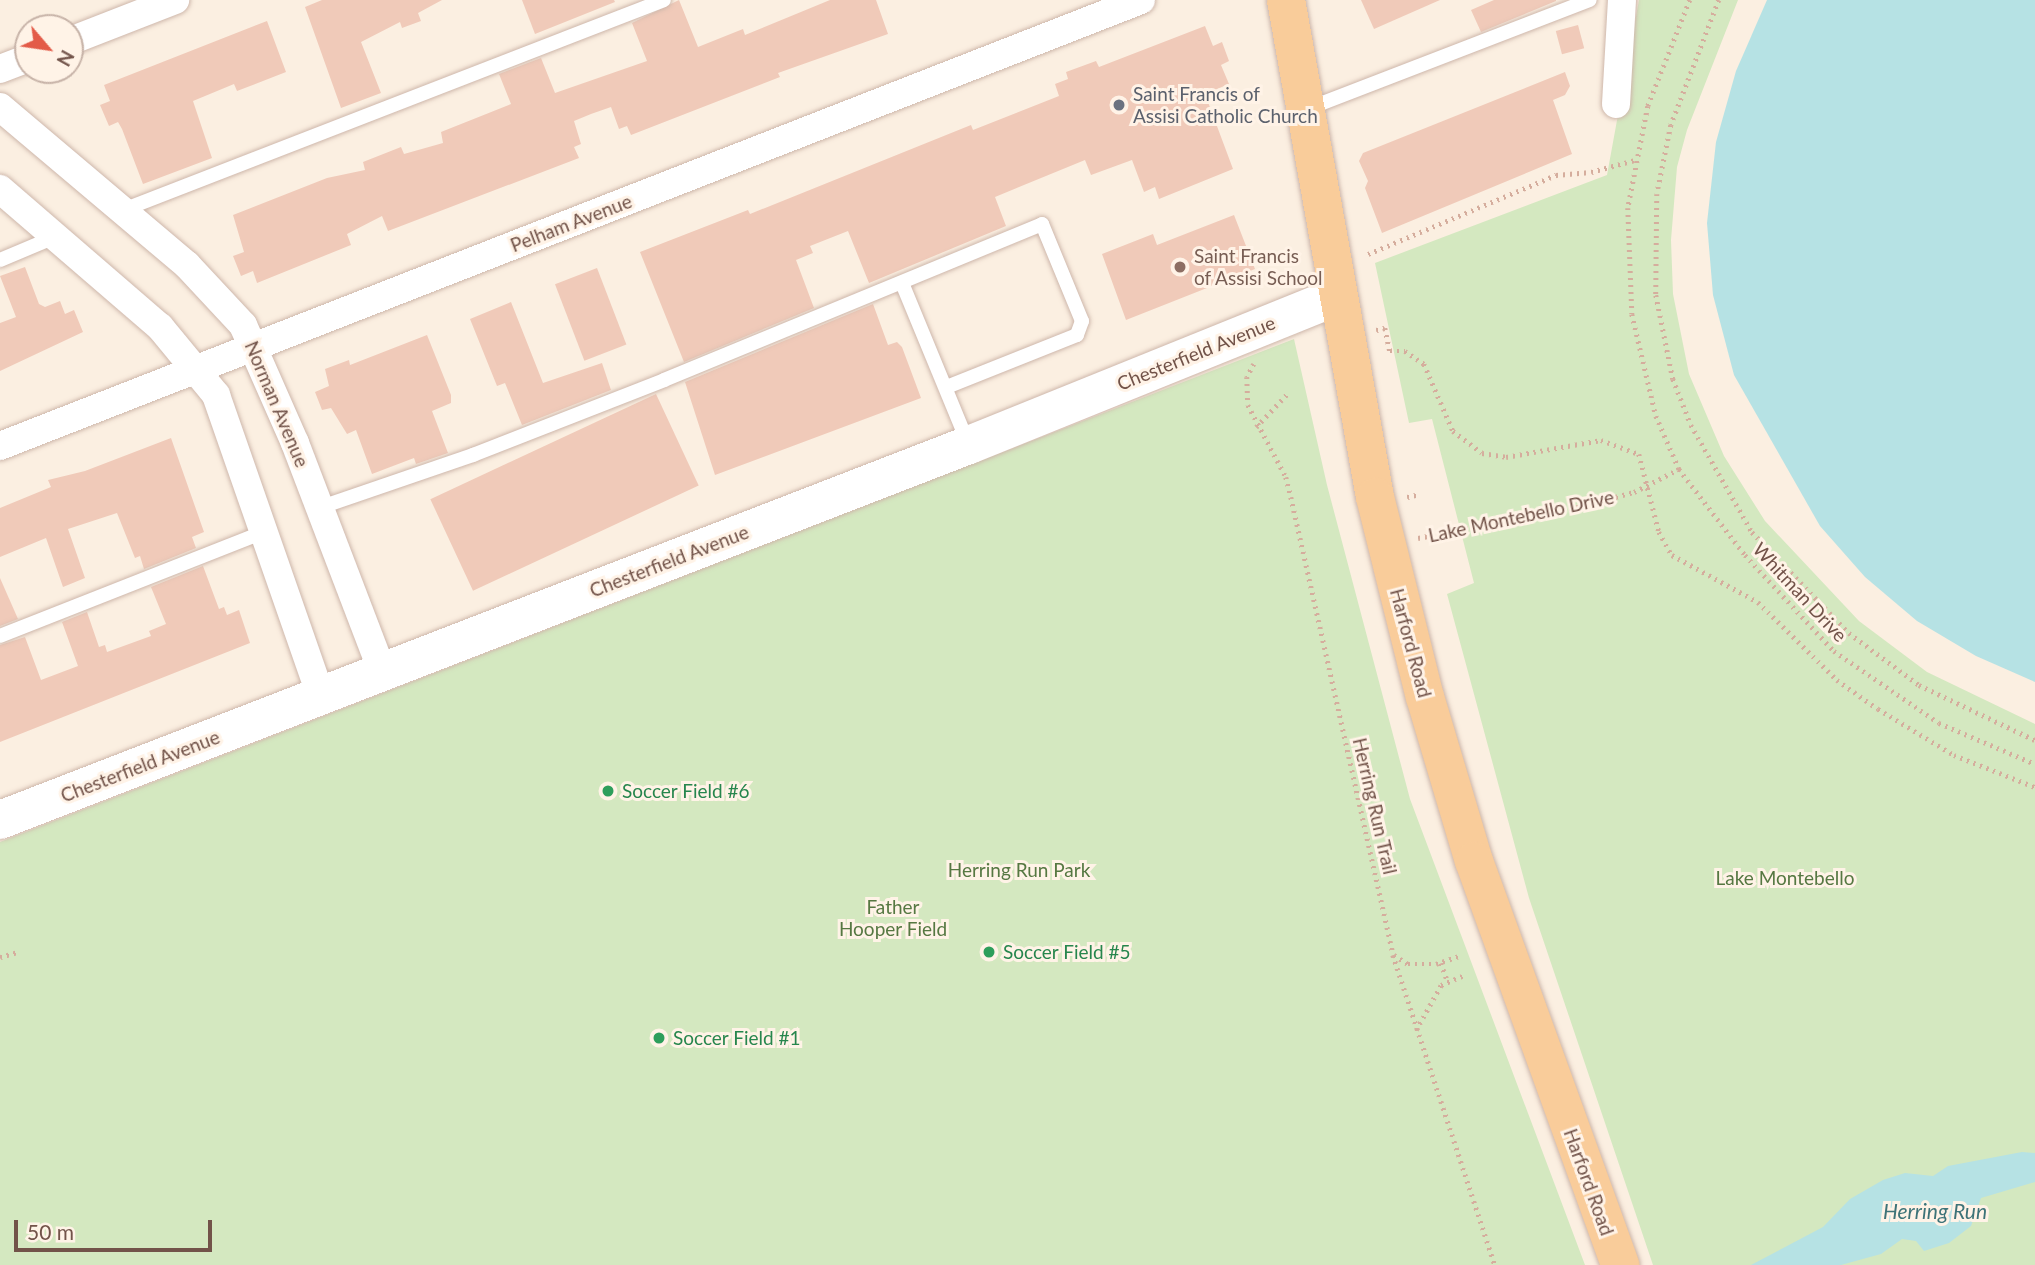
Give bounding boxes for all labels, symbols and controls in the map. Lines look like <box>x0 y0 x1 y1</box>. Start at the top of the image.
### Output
north arrow <box>14 14 84 84</box>
text: N <box>52 46 80 70</box>
place label: Saint Francis of Assisi Catholic Church <box>1133 83 1318 127</box>
marker: Saint Francis of Assisi Catholic Church <box>1111 97 1127 113</box>
street label: Pelham Avenue <box>507 189 635 257</box>
place label: Saint Francis of Assisi School <box>1194 245 1324 289</box>
marker: Saint Francis of Assisi School <box>1172 259 1188 275</box>
street label: Chesterfield Avenue <box>1113 311 1279 395</box>
street label: Norman Avenue <box>240 337 314 471</box>
street label: Lake Montebello Drive <box>1426 485 1616 547</box>
street label: Chesterfield Avenue <box>586 520 752 602</box>
street label: Whitman Drive <box>1748 538 1852 646</box>
street label: Harford Road <box>1386 586 1436 700</box>
street label: Chesterfield Avenue <box>57 725 223 807</box>
street label: Herring Run Trail <box>1348 735 1402 877</box>
place label: Soccer Field #6 <box>622 780 750 802</box>
marker: Soccer Field #6 <box>600 783 616 799</box>
park label: Herring Run Park <box>948 859 1090 881</box>
park label: Lake Montebello <box>1715 867 1855 889</box>
park label: Father Hooper Field <box>839 896 947 940</box>
place label: Soccer Field #5 <box>1003 941 1131 963</box>
marker: Soccer Field #5 <box>981 944 997 960</box>
place label: Soccer Field #1 <box>673 1027 801 1049</box>
marker: Soccer Field #1 <box>651 1030 667 1046</box>
street label: Harford Road <box>1559 1126 1619 1238</box>
water label: Herring Run <box>1883 1198 1987 1224</box>
scale bar <box>18 1206 215 1250</box>
text: 50 m <box>27 1219 74 1244</box>

